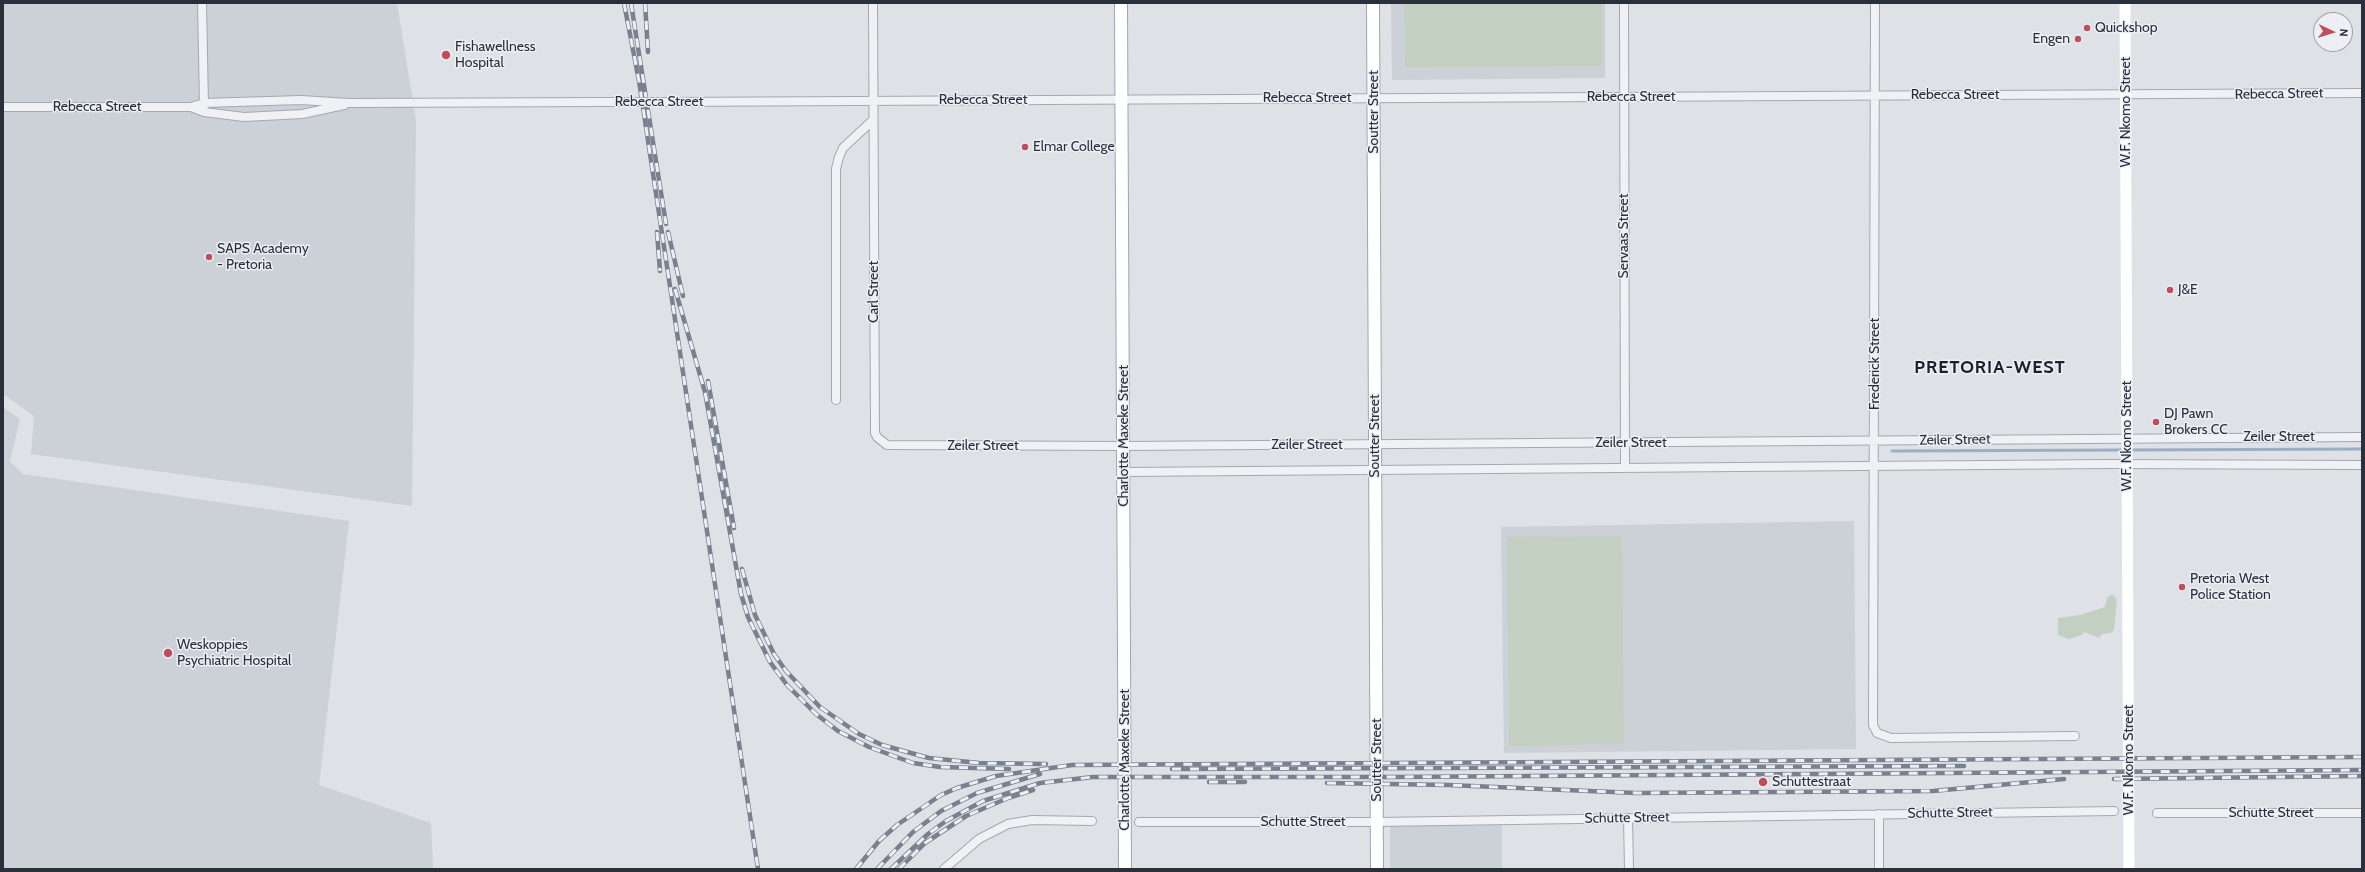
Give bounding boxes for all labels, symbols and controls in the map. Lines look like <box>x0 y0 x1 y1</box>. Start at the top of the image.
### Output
north arrow <box>2313 12 2353 52</box>
place label: Quickshop <box>2095 20 2158 36</box>
marker: Quickshop <box>2082 23 2092 33</box>
text: N <box>2337 28 2351 37</box>
place label: Engen <box>2033 31 2070 47</box>
marker: Engen <box>2073 34 2083 44</box>
place label: Fishawellness Hospital <box>455 39 536 72</box>
marker: Fishawellness Hospital <box>440 49 452 61</box>
street label: W.F. Nkomo Street <box>2118 57 2134 167</box>
street label: Soutter Street <box>1366 70 1382 154</box>
street label: Rebecca Street <box>2234 85 2324 103</box>
street label: Rebecca Street <box>1911 87 1999 103</box>
street label: Rebecca Street <box>1587 89 1675 105</box>
street label: Rebecca Street <box>1263 90 1351 106</box>
street label: Rebecca Street <box>939 92 1027 108</box>
street label: Rebecca Street <box>615 94 703 110</box>
street label: Rebecca Street <box>53 99 141 115</box>
place label: Elmar College <box>1033 139 1115 155</box>
marker: Elmar College <box>1020 142 1030 152</box>
street label: Servaas Street <box>1616 194 1632 278</box>
place label: SAPS Academy - Pretoria <box>217 241 309 274</box>
marker: SAPS Academy - Pretoria <box>204 252 214 262</box>
street label: Carl Street <box>866 261 882 323</box>
place label: J&E <box>2178 282 2198 298</box>
marker: J&E <box>2165 285 2175 295</box>
street label: Frederick Street <box>1867 318 1883 410</box>
district label: PRETORIA-WEST <box>1914 357 2066 379</box>
street label: Charlotte Maxeke Street <box>1116 365 1132 507</box>
street label: W.F. Nkomo Street <box>2119 381 2135 491</box>
street label: Soutter Street <box>1367 394 1383 478</box>
place label: DJ Pawn Brokers CC <box>2164 406 2228 438</box>
marker: DJ Pawn Brokers CC <box>2151 417 2161 427</box>
street label: Zeiler Street <box>2243 429 2315 445</box>
street label: Zeiler Street <box>1919 431 1991 449</box>
street label: Zeiler Street <box>1595 435 1667 451</box>
street label: Zeiler Street <box>1271 437 1343 453</box>
street label: Zeiler Street <box>947 438 1019 454</box>
place label: Pretoria West Police Station <box>2190 571 2271 604</box>
marker: Pretoria West Police Station <box>2177 582 2187 592</box>
place label: Weskoppies Psychiatric Hospital <box>177 637 291 670</box>
marker: Weskoppies Psychiatric Hospital <box>162 647 174 659</box>
street label: Charlotte Maxeke Street <box>1117 689 1133 831</box>
street label: W.F. Nkomo Street <box>2121 705 2137 815</box>
street label: Soutter Street <box>1369 718 1385 802</box>
place label: Schuttestraat <box>1772 774 1851 790</box>
marker: Schuttestraat <box>1757 776 1769 788</box>
street label: Schutte Street <box>1907 804 1993 822</box>
street label: Schutte Street <box>2228 805 2314 821</box>
street label: Schutte Street <box>1584 809 1670 827</box>
street label: Schutte Street <box>1260 814 1346 830</box>

